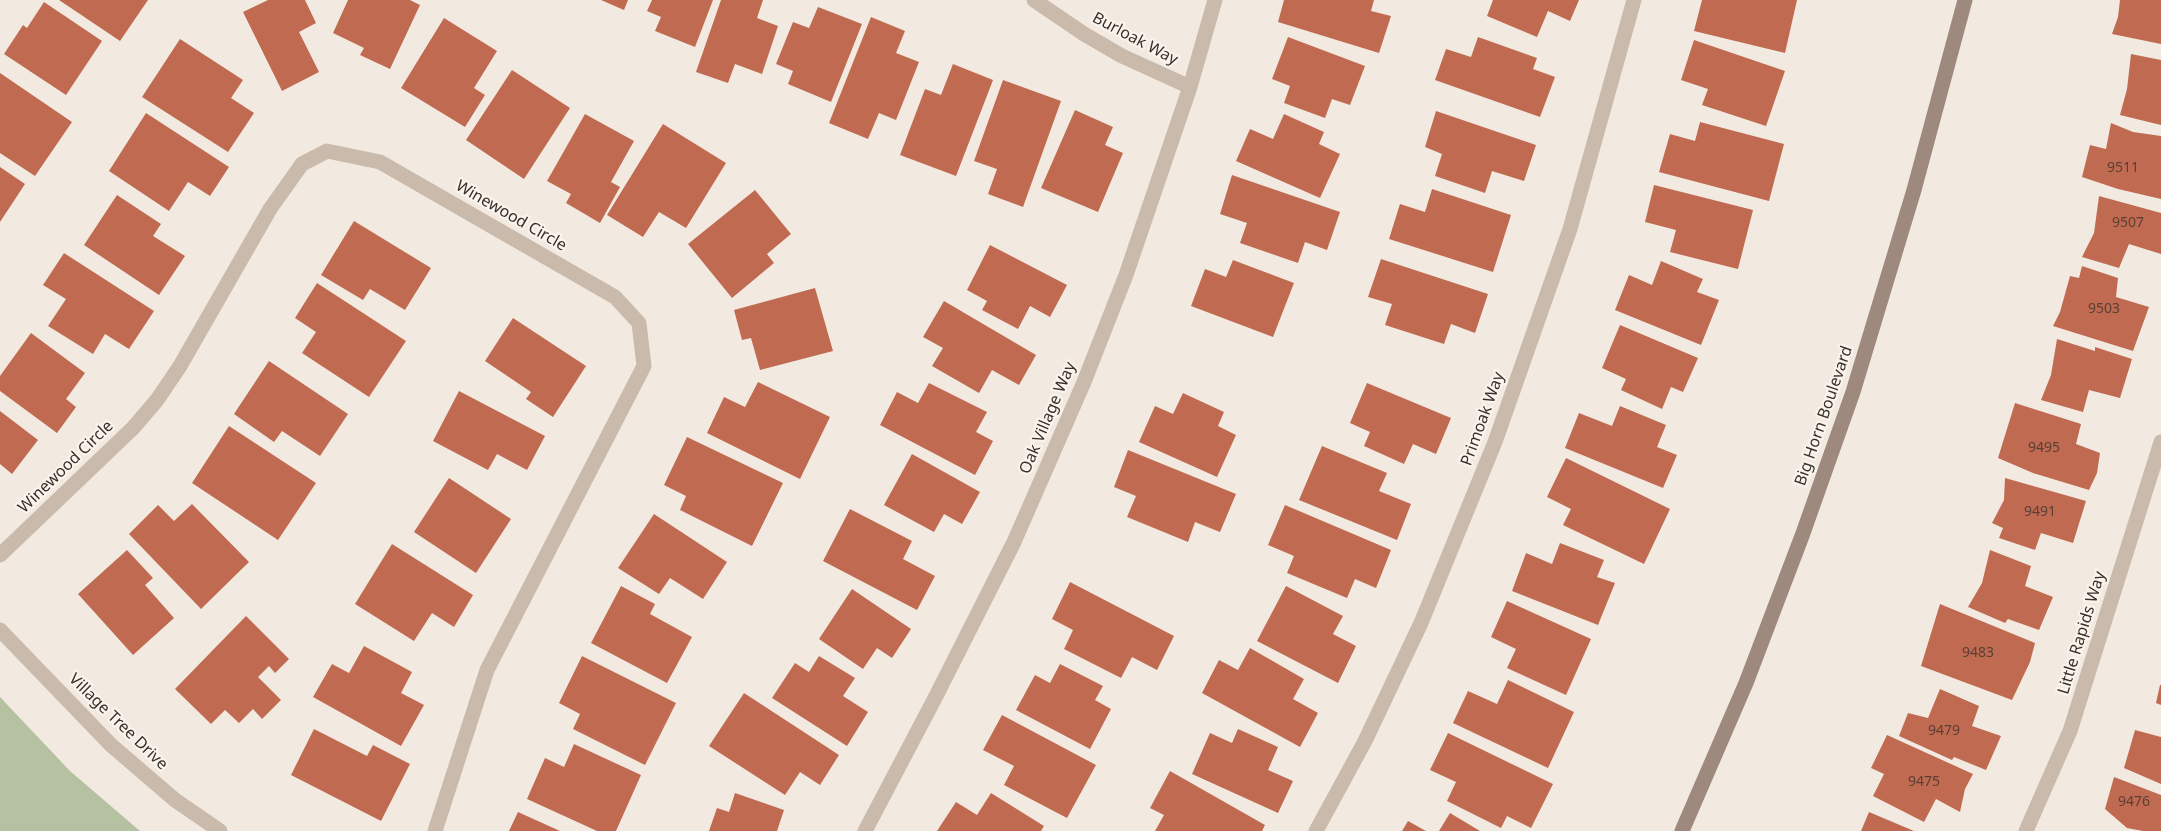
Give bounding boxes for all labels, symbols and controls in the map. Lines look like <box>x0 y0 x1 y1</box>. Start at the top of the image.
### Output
street label: Burloak Way <box>1089 8 1181 70</box>
house number: 9511 <box>2107 160 2139 176</box>
street label: Winewood Circle <box>452 176 570 256</box>
house number: 9507 <box>2112 215 2144 231</box>
house number: 9503 <box>2088 301 2120 317</box>
street label: Big Horn Boulevard <box>1791 343 1857 489</box>
street label: Oak Village Way <box>1016 359 1080 477</box>
street label: Primoak Way <box>1457 369 1509 469</box>
street label: Winewood Circle <box>14 417 118 517</box>
house number: 9495 <box>2028 440 2060 456</box>
house number: 9491 <box>2024 504 2056 520</box>
street label: Little Rapids Way <box>2054 569 2110 697</box>
house number: 9483 <box>1962 645 1994 661</box>
street label: Village Tree Drive <box>65 670 171 774</box>
house number: 9479 <box>1928 723 1960 739</box>
house number: 9475 <box>1908 774 1940 790</box>
house number: 9476 <box>2118 794 2150 810</box>

